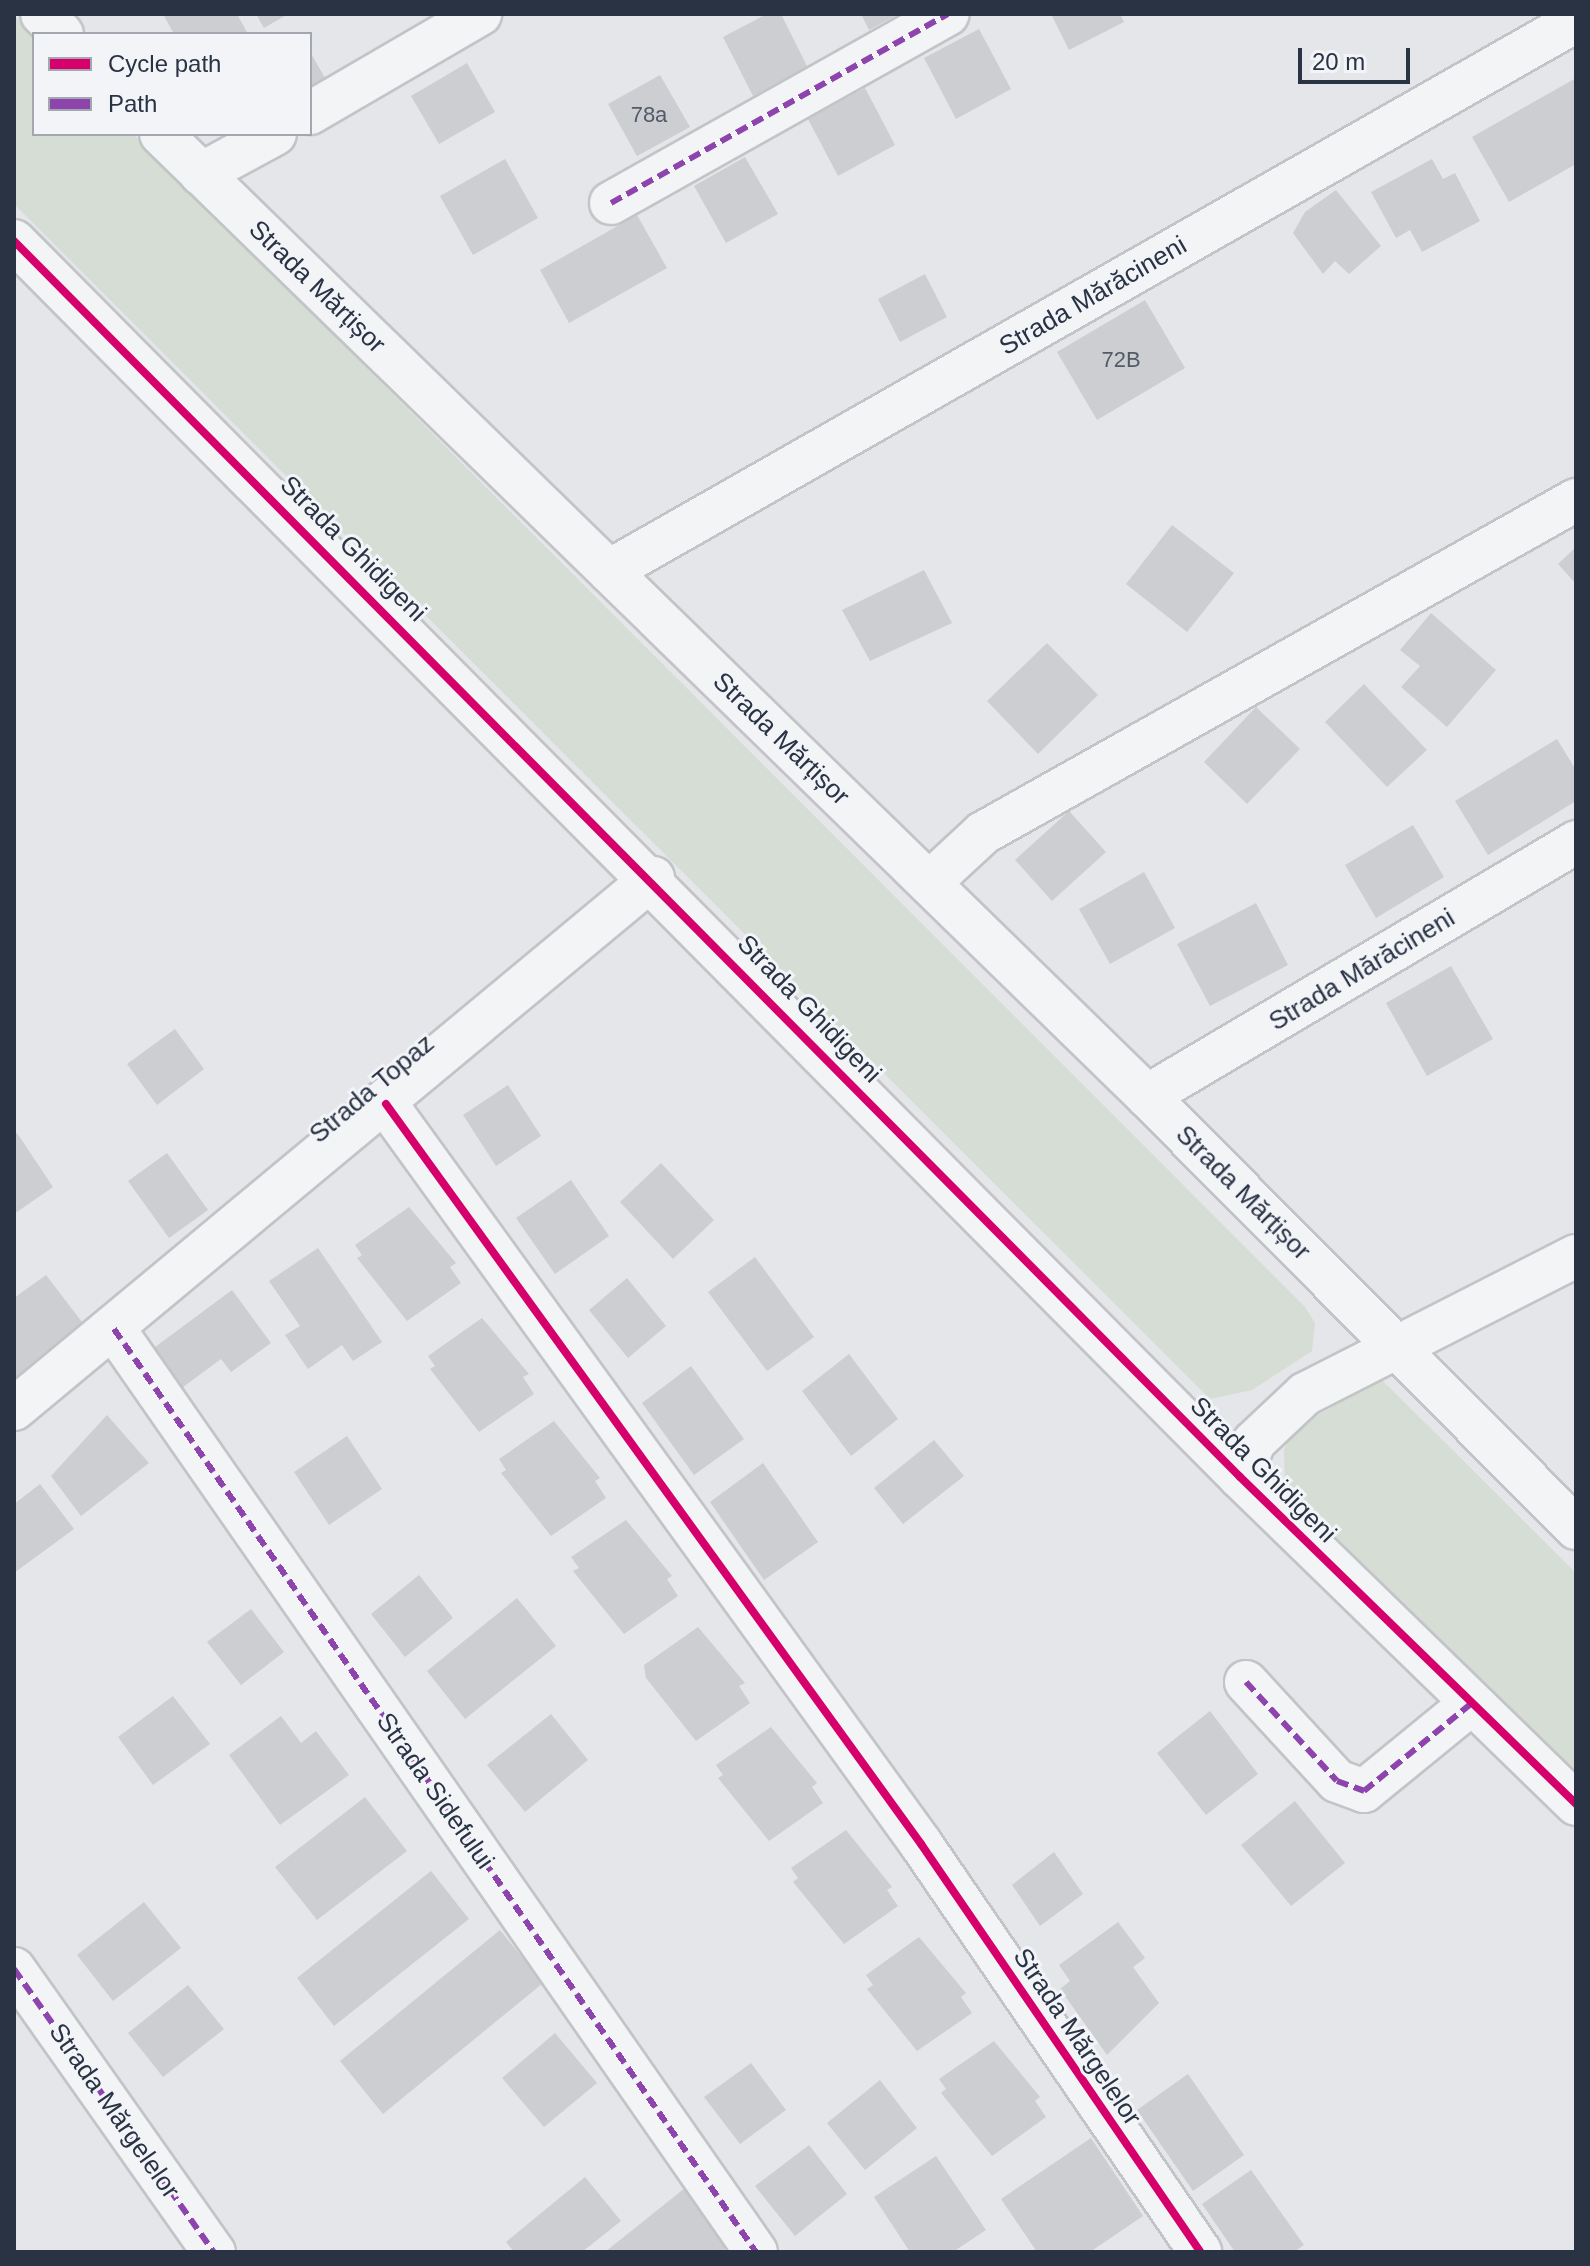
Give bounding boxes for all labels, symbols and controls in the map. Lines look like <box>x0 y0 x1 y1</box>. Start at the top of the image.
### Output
legend <box>32 32 312 136</box>
scale bar <box>1302 32 1414 82</box>
text: 20 m <box>1312 48 1365 75</box>
text: Cycle path <box>108 50 221 77</box>
text: Path <box>108 90 157 117</box>
house number: 78a <box>631 102 667 128</box>
street label: Strada Mărțișor <box>242 214 392 360</box>
street label: Strada Mărăcineni <box>994 230 1192 362</box>
house number: 72B <box>1101 347 1141 373</box>
street label: Strada Ghidigeni <box>273 469 433 629</box>
street label: Strada Mărțișor <box>706 666 856 812</box>
street label: Strada Mărăcineni <box>1264 902 1460 1038</box>
street label: Strada Ghidigeni <box>731 929 887 1089</box>
street label: Strada Topaz <box>303 1028 441 1150</box>
street label: Strada Mărțișor <box>1169 1119 1317 1267</box>
street label: Strada Ghidigeni <box>1183 1390 1343 1550</box>
street label: Strada Sidefului <box>370 1707 500 1875</box>
street label: Strada Mărgelelor <box>1006 1943 1148 2131</box>
street label: Strada Mărgelelor <box>42 2017 186 2205</box>

